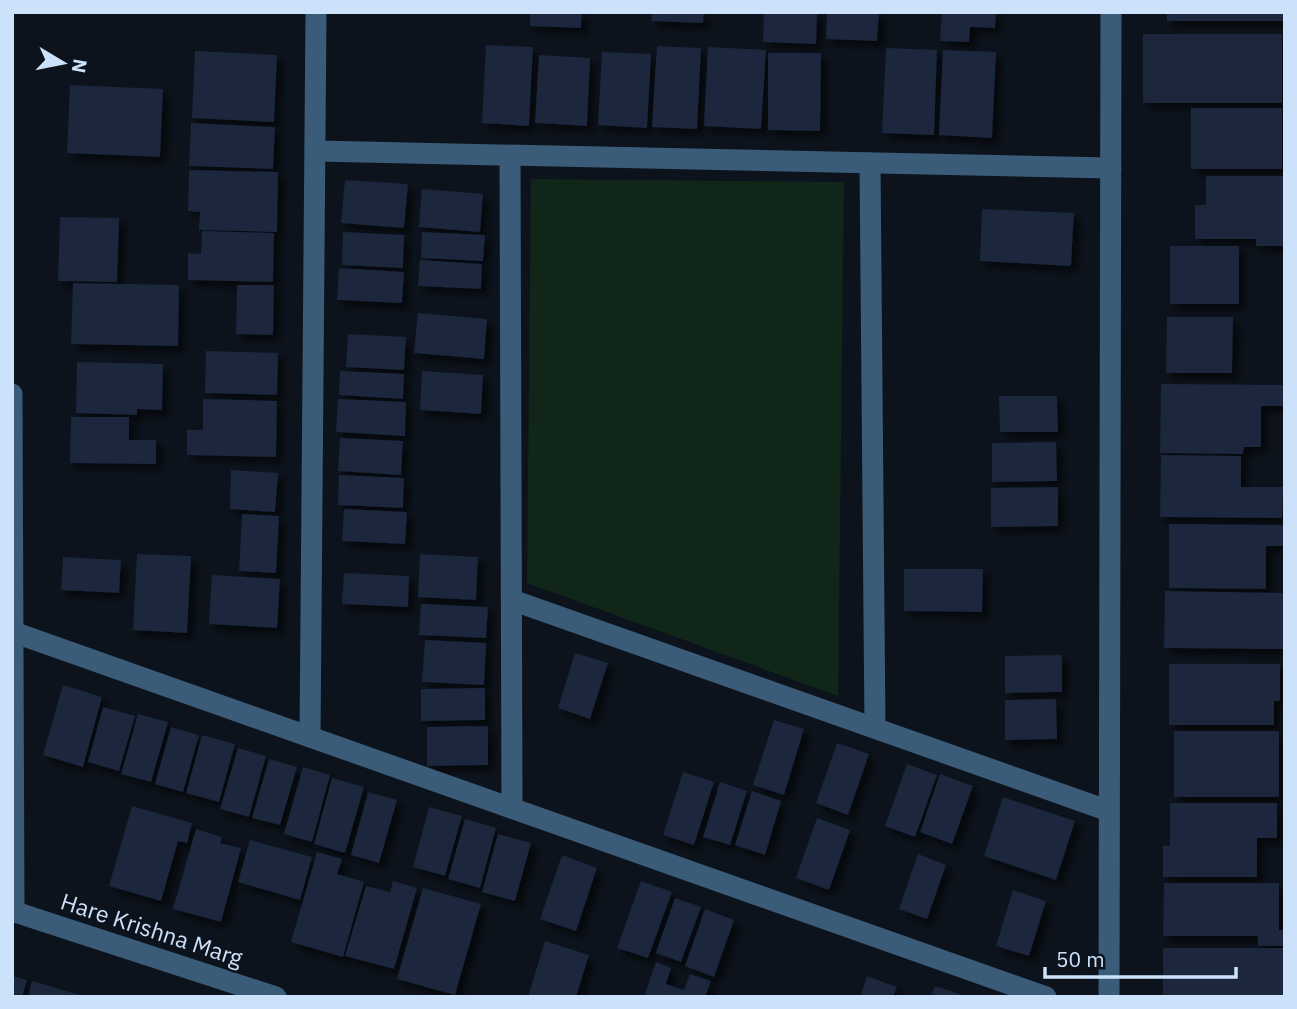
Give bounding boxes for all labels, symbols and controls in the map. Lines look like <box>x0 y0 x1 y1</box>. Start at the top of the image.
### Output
north arrow <box>28 28 98 98</box>
text: N <box>67 57 93 75</box>
street label: Hare Krishna Marg <box>57 885 247 973</box>
scale bar <box>1045 936 1236 980</box>
text: 50 m <box>1056 945 1105 973</box>

